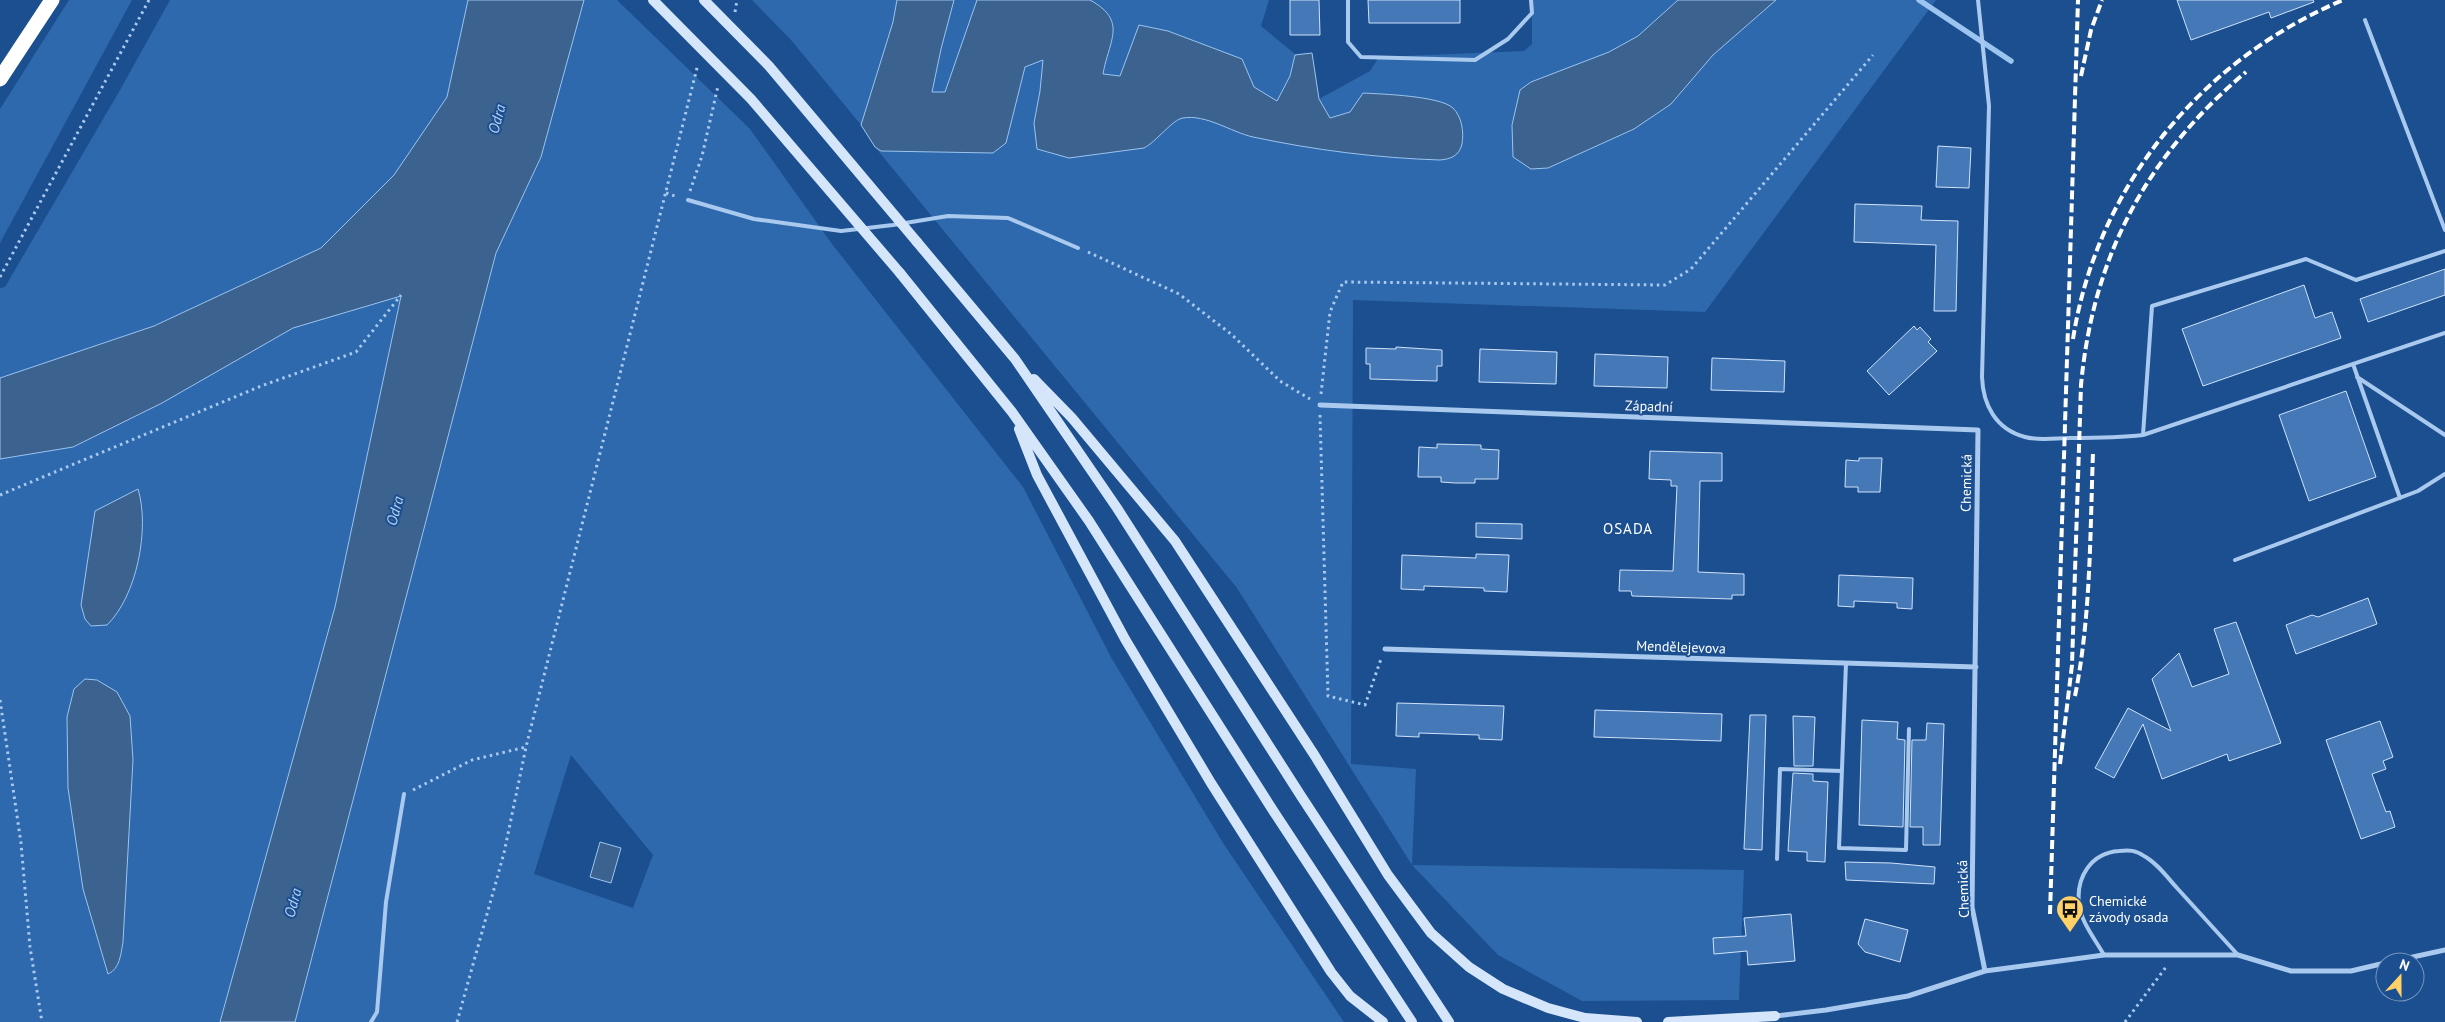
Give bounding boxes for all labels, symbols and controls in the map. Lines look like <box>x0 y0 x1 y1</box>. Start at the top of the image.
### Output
water label: Odra <box>484 101 510 136</box>
street label: Západní <box>1625 396 1674 416</box>
street label: Chemická <box>1956 454 1976 512</box>
water label: Odra <box>382 493 408 528</box>
district label: OSADA <box>1603 519 1653 538</box>
street label: Mendělejevova <box>1636 636 1726 658</box>
street label: Chemická <box>1953 860 1973 918</box>
water label: Odra <box>280 885 306 920</box>
place label: Chemické závody osada <box>2089 892 2168 926</box>
bus stop icon: Chemické závody osada <box>2055 894 2085 933</box>
north arrow <box>2375 952 2425 1002</box>
text: N <box>2397 955 2412 975</box>

